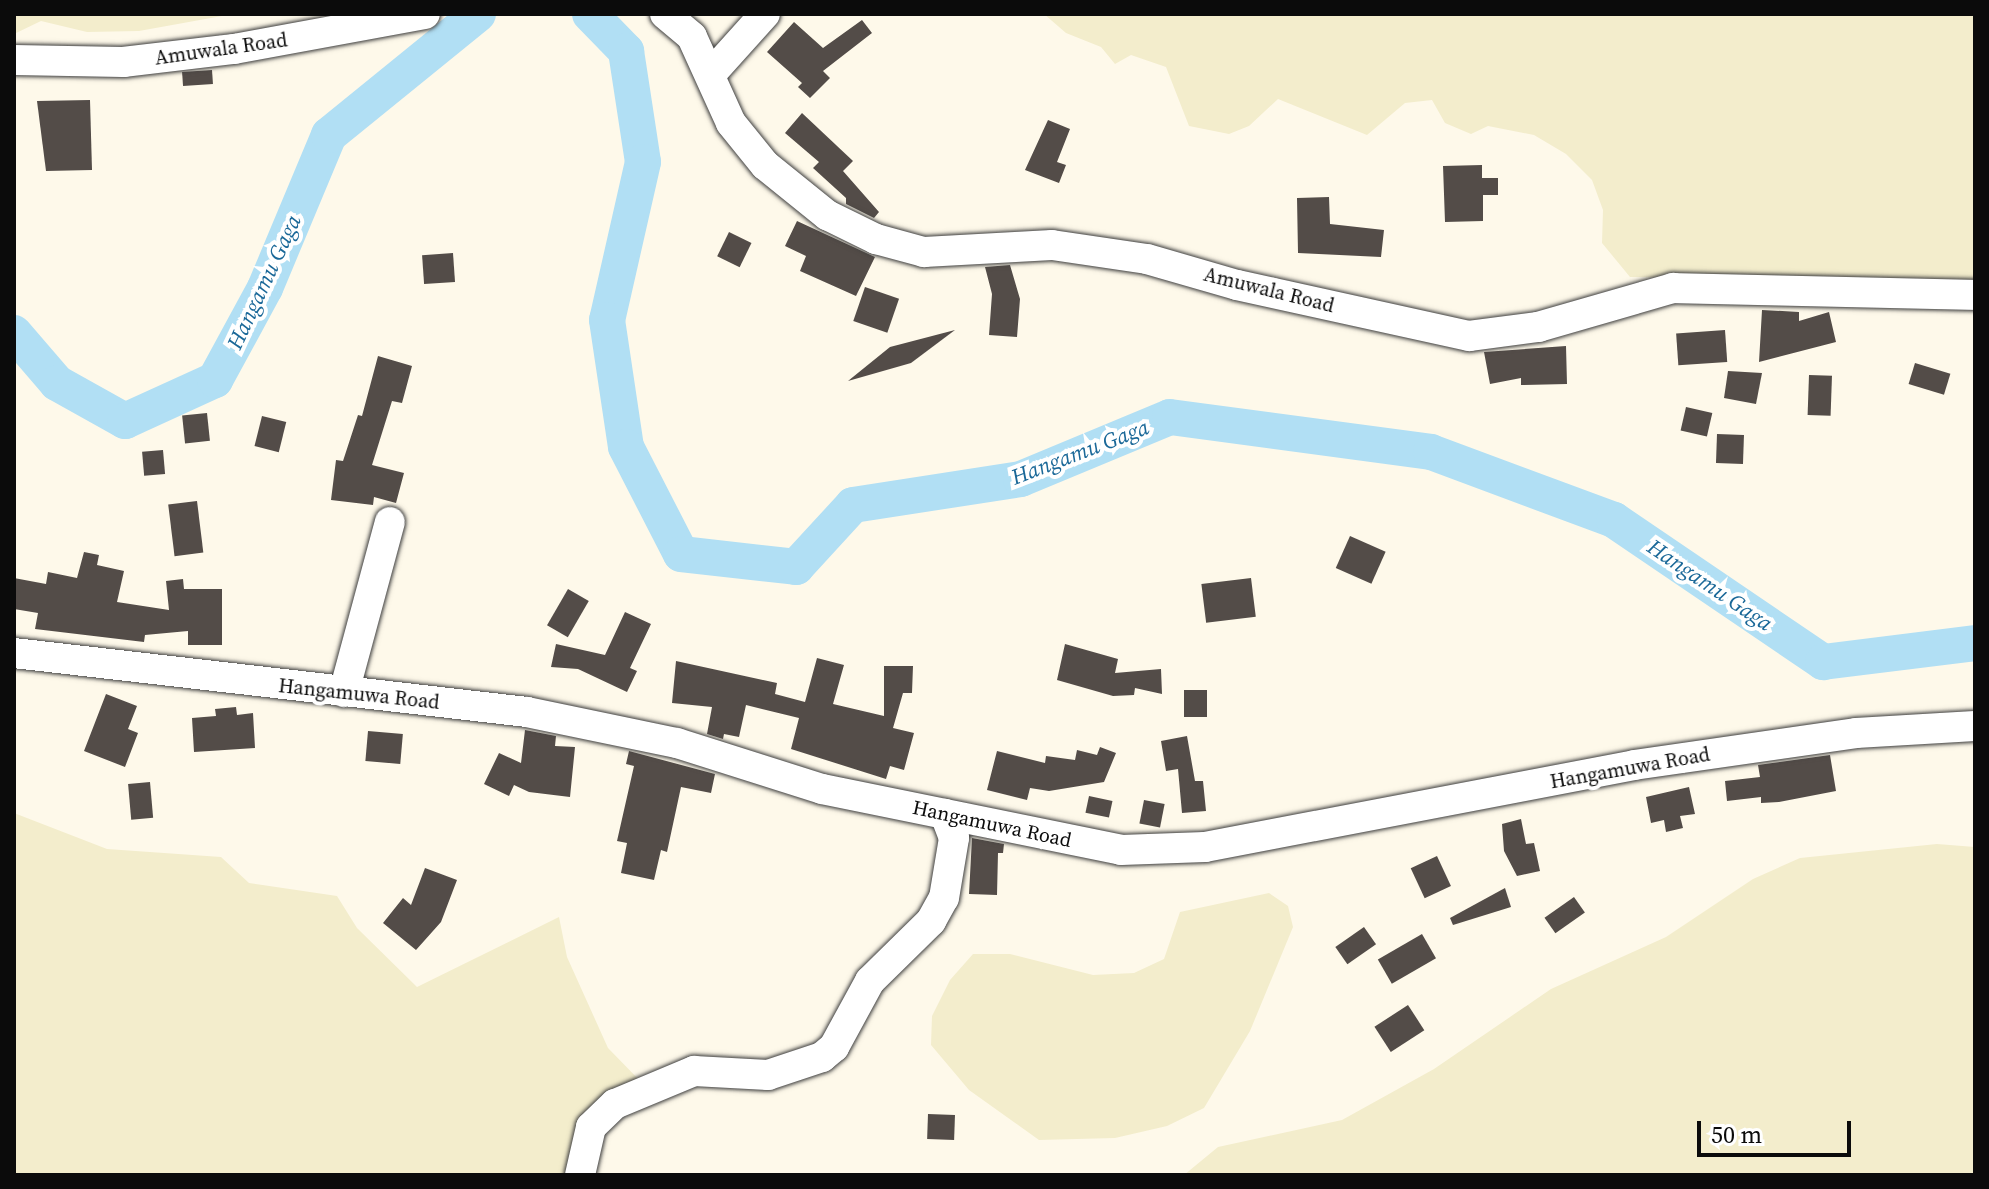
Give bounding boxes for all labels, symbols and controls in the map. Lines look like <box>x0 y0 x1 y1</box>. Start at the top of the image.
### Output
street label: Amuwala Road <box>153 28 289 70</box>
water label: Hangamu Gaga <box>221 211 307 353</box>
street label: Amuwala Road <box>1201 262 1337 318</box>
water label: Hangamu Gaga <box>1007 414 1153 490</box>
water label: Hangamu Gaga <box>1642 533 1778 637</box>
street label: Hangamuwa Road <box>277 674 441 714</box>
street label: Hangamuwa Road <box>1548 742 1712 794</box>
street label: Hangamuwa Road <box>910 795 1074 853</box>
scale bar <box>1701 1105 1855 1155</box>
text: 50 m <box>1711 1118 1762 1151</box>

